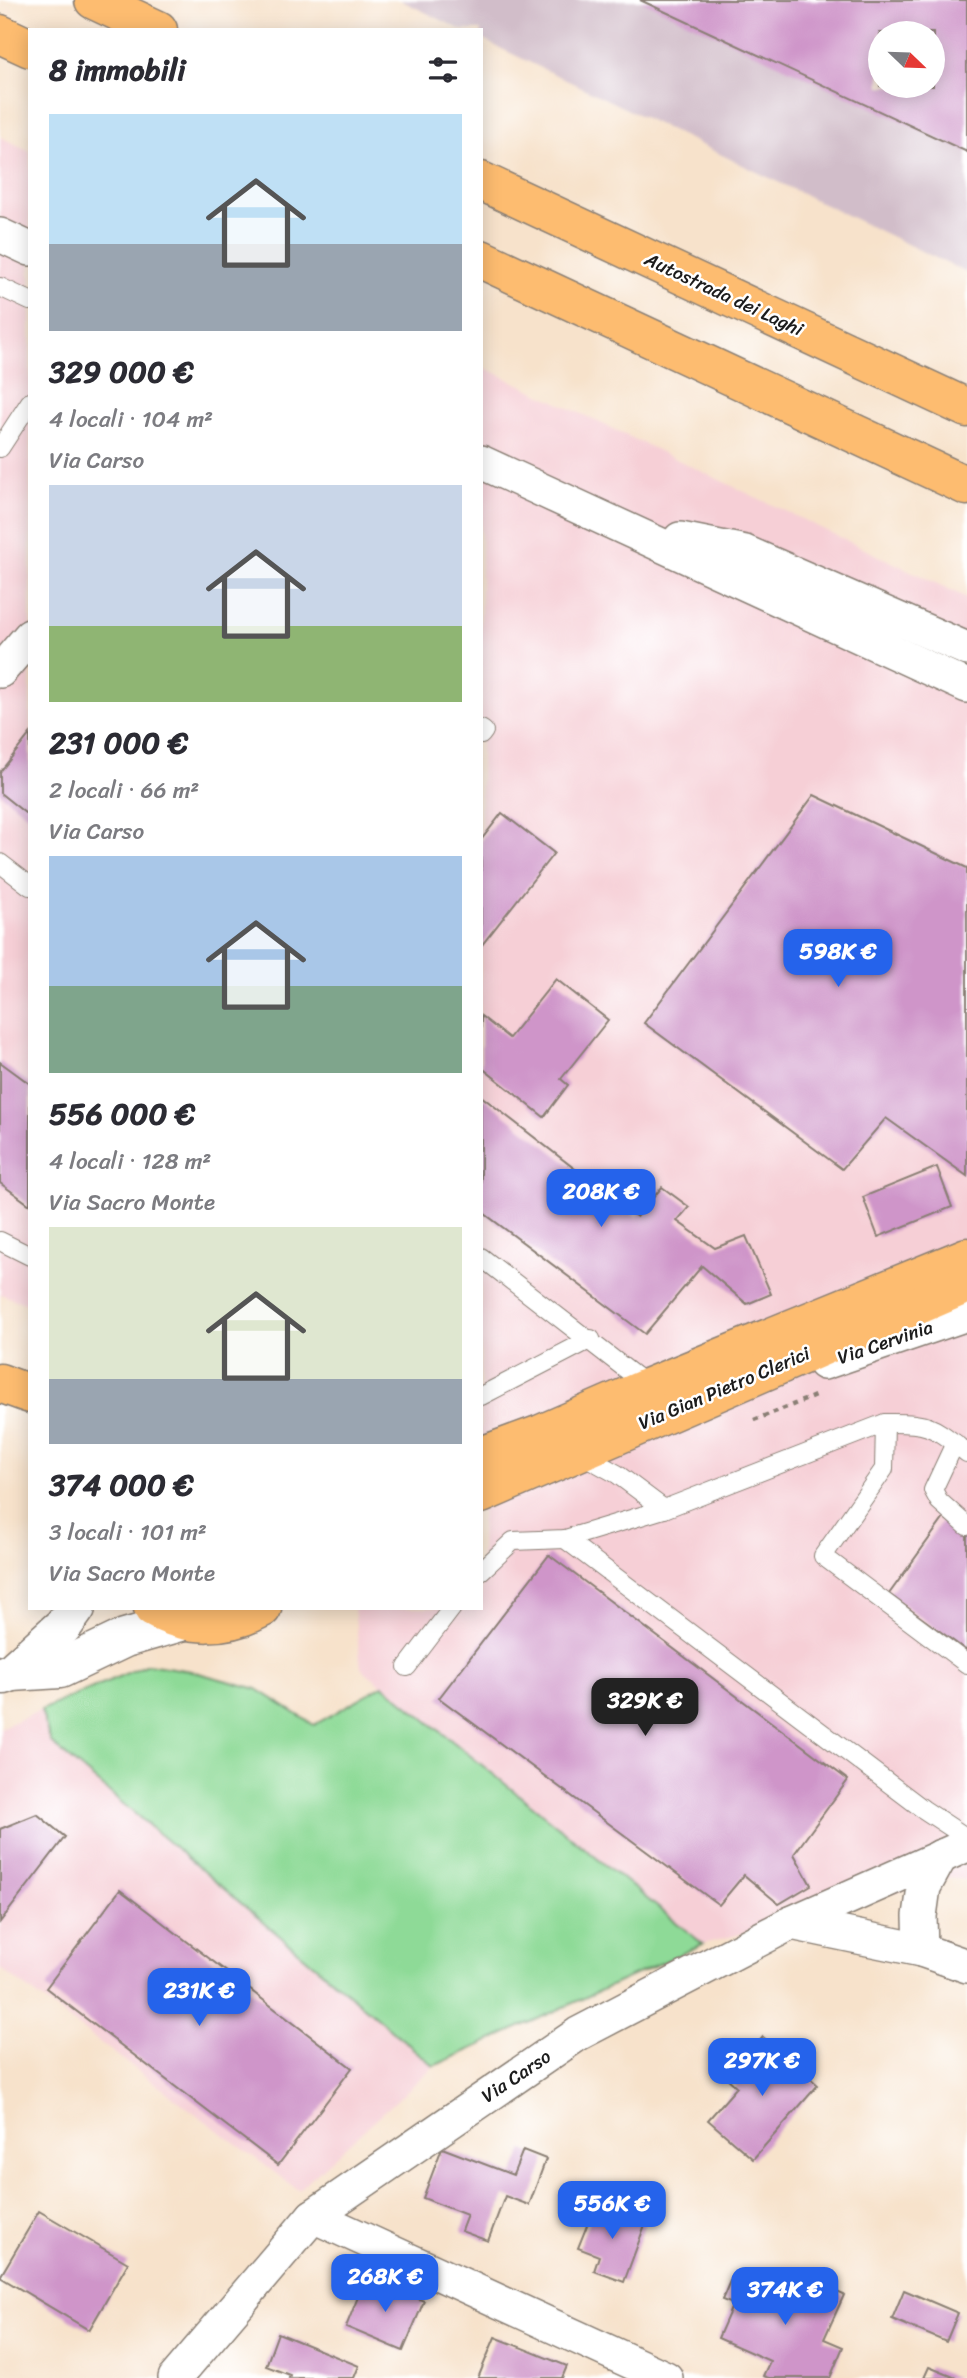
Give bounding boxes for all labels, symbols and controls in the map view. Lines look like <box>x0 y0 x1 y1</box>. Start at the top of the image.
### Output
north arrow <box>868 21 945 98</box>
map controls <box>868 21 945 98</box>
text: 8 immobili <box>49 43 186 97</box>
icon: filters <box>424 51 462 89</box>
icon: home <box>193 160 319 286</box>
street label: Autostrada dei Laghi <box>638 242 810 346</box>
text: 329 000 € <box>49 345 194 399</box>
text: 4 locali · 104 m² <box>49 399 213 440</box>
text: Via Carso <box>49 440 144 481</box>
icon: home <box>193 531 319 657</box>
text: 231 000 € <box>49 716 188 770</box>
text: 2 locali · 66 m² <box>49 770 199 811</box>
text: Via Carso <box>49 811 144 852</box>
icon: home <box>193 902 319 1028</box>
pin: 598K € <box>781 930 895 989</box>
text: 598K € <box>799 931 877 972</box>
text: 556 000 € <box>49 1087 195 1141</box>
text: 4 locali · 128 m² <box>49 1141 211 1182</box>
pin: 208K € <box>544 1170 658 1229</box>
text: 208K € <box>563 1171 639 1212</box>
text: Via Sacro Monte <box>49 1182 215 1223</box>
icon: home <box>193 1273 319 1399</box>
street label: Via Cervinia <box>833 1310 938 1374</box>
street label: Via Gian Pietro Clerici <box>633 1337 816 1439</box>
text: 374 000 € <box>49 1458 194 1512</box>
text: 3 locali · 101 m² <box>49 1512 207 1553</box>
text: Via Sacro Monte <box>49 1553 215 1594</box>
pin: 329K € <box>588 1678 702 1738</box>
text: 329K € <box>607 1680 683 1721</box>
pin: 231K € <box>142 1968 256 2028</box>
text: 231K € <box>163 1970 235 2011</box>
pin: 297K € <box>705 2038 819 2098</box>
street label: Via Carso <box>474 2040 558 2112</box>
text: 297K € <box>724 2040 800 2081</box>
pin: 556K € <box>555 2182 669 2241</box>
text: 556K € <box>574 2183 650 2224</box>
pin: 268K € <box>328 2254 442 2314</box>
text: 268K € <box>347 2256 423 2297</box>
pin: 374K € <box>728 2268 842 2327</box>
text: 374K € <box>747 2269 823 2310</box>

